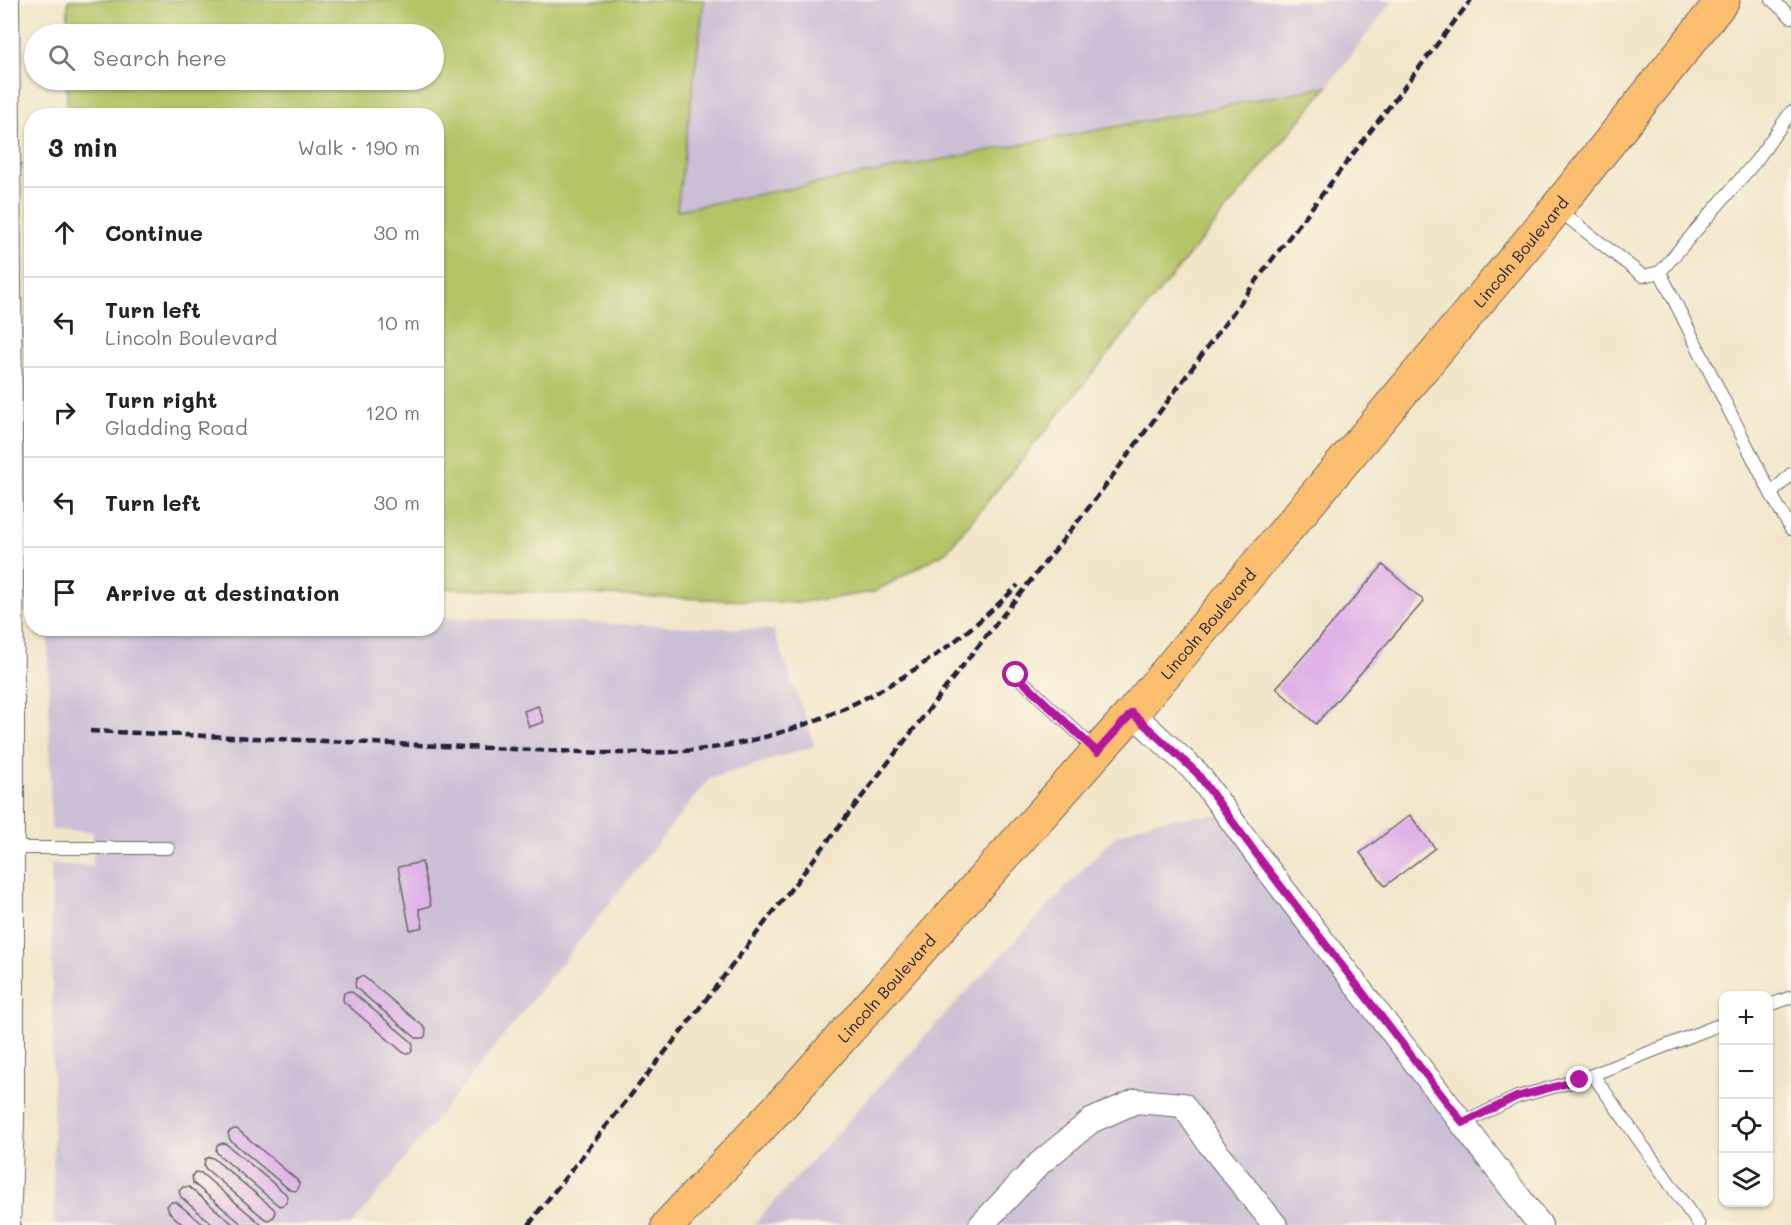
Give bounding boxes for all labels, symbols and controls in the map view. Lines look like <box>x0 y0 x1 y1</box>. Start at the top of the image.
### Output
search box <box>24 24 444 90</box>
icon: search <box>45 41 78 74</box>
text: Search here <box>93 43 227 72</box>
text: 3 min <box>48 130 117 164</box>
text: Walk · 190 m <box>297 134 420 160</box>
street label: Lincoln Boulevard <box>1468 192 1572 311</box>
icon: ahead <box>48 216 81 249</box>
text: Continue <box>105 218 203 247</box>
text: 30 m <box>374 219 420 245</box>
text: Turn left <box>105 295 201 324</box>
icon: left <box>48 306 81 339</box>
text: 10 m <box>376 309 420 335</box>
text: Lincoln Boulevard <box>105 324 277 350</box>
text: Turn right <box>105 385 217 414</box>
icon: right <box>48 396 81 429</box>
text: 120 m <box>365 399 420 425</box>
text: Gladding Road <box>105 414 248 440</box>
icon: left <box>48 486 81 519</box>
text: Turn left <box>105 488 201 517</box>
text: 30 m <box>374 489 420 515</box>
street label: Lincoln Boulevard <box>1155 564 1260 683</box>
icon: arrive <box>48 576 81 609</box>
text: Arrive at destination <box>105 578 340 607</box>
route start <box>1002 661 1028 687</box>
street label: Lincoln Boulevard <box>832 930 940 1046</box>
map controls <box>1719 991 1773 1207</box>
button: + <box>1719 991 1773 1045</box>
button: − <box>1719 1045 1773 1099</box>
route end <box>1566 1066 1592 1092</box>
button: locate <box>1719 1099 1773 1153</box>
button: layers <box>1719 1153 1773 1207</box>

